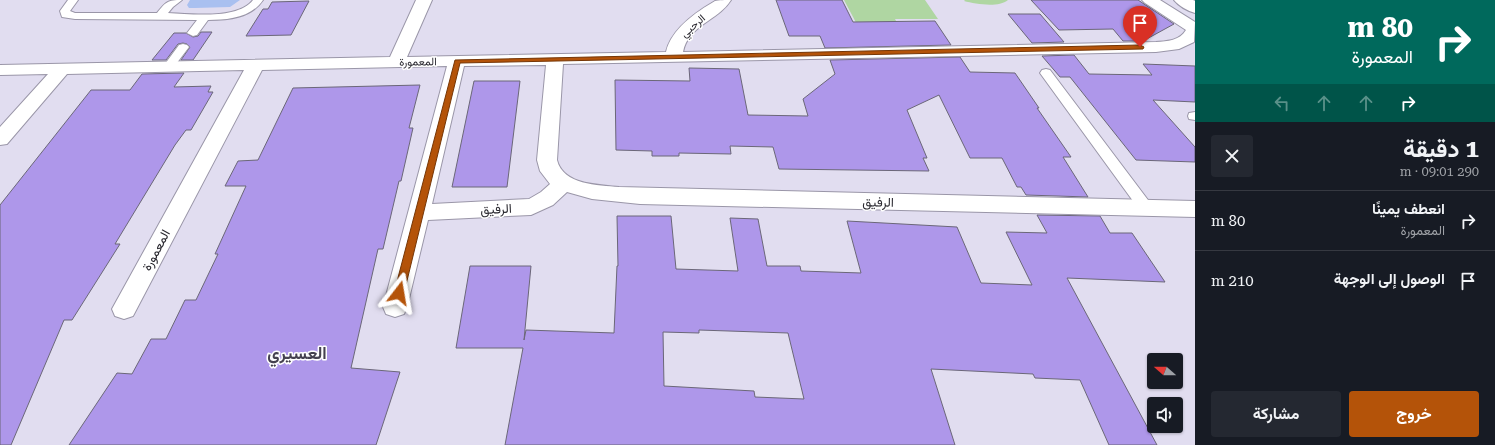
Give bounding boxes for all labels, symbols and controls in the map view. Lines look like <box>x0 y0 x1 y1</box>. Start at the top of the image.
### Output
pin <box>1123 6 1157 47</box>
text: 80 m <box>1348 11 1413 44</box>
street label: الرحبي <box>678 12 710 43</box>
icon: arrive <box>1129 12 1151 34</box>
icon: right <box>1427 16 1479 68</box>
text: المعمورة <box>1352 46 1413 67</box>
street label: المعمورة <box>399 55 437 69</box>
icon: left <box>1271 92 1293 114</box>
icon: ahead <box>1313 92 1335 114</box>
icon: ahead <box>1355 92 1377 114</box>
icon: right <box>1397 92 1419 114</box>
button: close <box>1211 135 1253 177</box>
text: 1 دقيقة <box>1403 135 1479 163</box>
text: 290 m · 09:01 <box>1400 164 1479 179</box>
street label: الرفيق <box>862 194 894 211</box>
text: انعطف يمينًا <box>1372 200 1445 218</box>
street label: الرفيق <box>480 201 512 218</box>
icon: right <box>1457 210 1479 232</box>
text: 80 m <box>1211 212 1245 230</box>
text: المعمورة <box>1401 223 1445 238</box>
street label: المعمورة <box>139 227 174 274</box>
text: الوصول إلى الوجهة <box>1334 270 1445 288</box>
icon: arrive <box>1457 270 1479 292</box>
position arrow <box>378 272 420 314</box>
text: 210 m <box>1211 272 1254 290</box>
district label: العسيري <box>267 343 327 367</box>
north arrow <box>1147 353 1183 389</box>
map controls <box>1147 353 1183 433</box>
button: مشاركة <box>1211 391 1341 437</box>
button: خروج <box>1349 391 1479 437</box>
button: sound <box>1147 397 1183 433</box>

